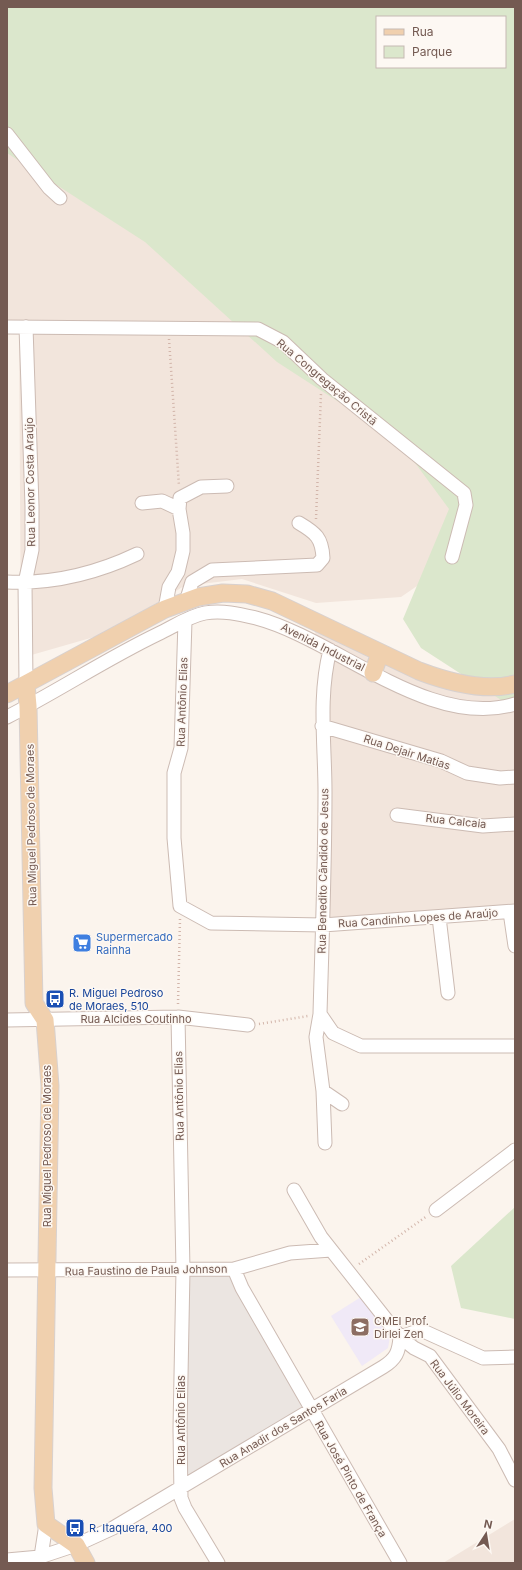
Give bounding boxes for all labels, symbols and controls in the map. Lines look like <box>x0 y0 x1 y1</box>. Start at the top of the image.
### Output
legend <box>376 16 506 68</box>
text: Rua <box>412 24 434 39</box>
text: Parque <box>412 44 452 59</box>
street label: Rua Congregação Cristã <box>274 336 380 428</box>
street label: Rua Leonor Costa Araújo <box>22 417 38 547</box>
street label: Avenida Industrial <box>279 620 367 674</box>
street label: Rua Antônio Elias <box>173 657 191 747</box>
street label: Rua Dejair Matias <box>362 731 452 773</box>
street label: Rua Miguel Pedroso de Moraes <box>23 744 39 906</box>
street label: Rua Benedito Cândido de Jesus <box>315 788 331 954</box>
street label: Rua Calcaia <box>425 811 487 831</box>
street label: Rua Candinho Lopes de Araújo <box>337 905 499 931</box>
place label: Supermercado Rainha <box>96 930 173 957</box>
supermarket icon: Supermercado Rainha <box>71 932 93 954</box>
place label: R. Miguel Pedroso de Moraes, 510 <box>69 986 164 1013</box>
bus stop icon: R. Miguel Pedroso de Moraes, 510 <box>44 988 66 1010</box>
street label: Rua Alcides Coutinho <box>80 1012 192 1026</box>
street label: Rua Antônio Elias <box>171 1051 187 1141</box>
street label: Rua Miguel Pedroso de Moraes <box>40 1065 54 1227</box>
street label: Rua Faustino de Paula Johnson <box>65 1262 227 1278</box>
place label: CMEI Prof. Dirlei Zen <box>374 1314 429 1341</box>
school or university icon: CMEI Prof. Dirlei Zen <box>349 1316 371 1338</box>
street label: Rua Júlio Moreira <box>427 1357 493 1437</box>
street label: Rua Antônio Elias <box>174 1375 188 1465</box>
street label: Rua Anadir dos Santos Faria <box>217 1383 349 1471</box>
street label: Rua José Pinto de França <box>312 1418 390 1540</box>
north arrow <box>466 1514 506 1554</box>
text: N <box>483 1516 494 1532</box>
bus stop icon: R. Itaquera, 400 <box>64 1517 86 1539</box>
place label: R. Itaquera, 400 <box>89 1521 173 1535</box>

